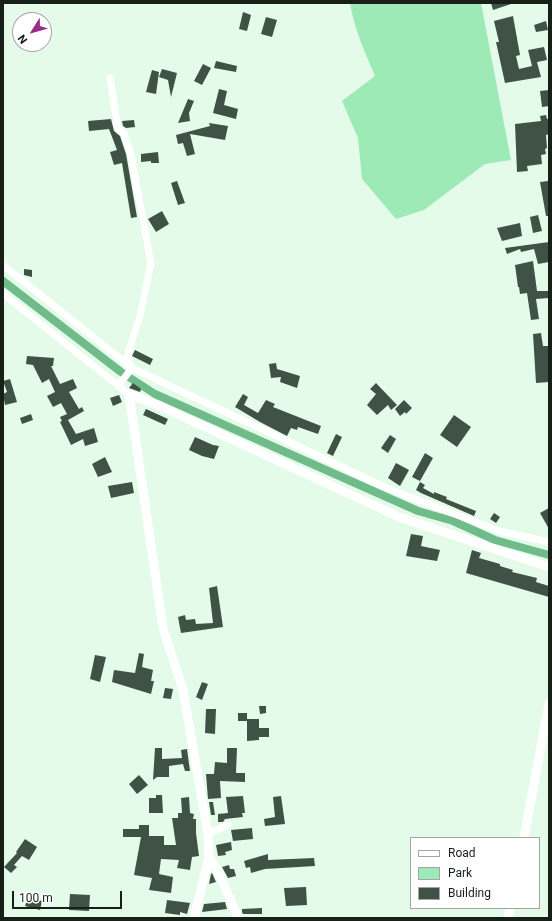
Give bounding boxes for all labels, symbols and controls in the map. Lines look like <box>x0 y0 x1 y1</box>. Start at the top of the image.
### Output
north arrow <box>12 12 52 52</box>
text: N <box>15 32 30 46</box>
legend <box>410 837 540 909</box>
text: Road <box>448 846 476 860</box>
text: Park <box>448 866 472 880</box>
scale bar <box>14 883 124 909</box>
text: Building <box>448 886 491 900</box>
text: 100 m <box>19 891 53 905</box>

